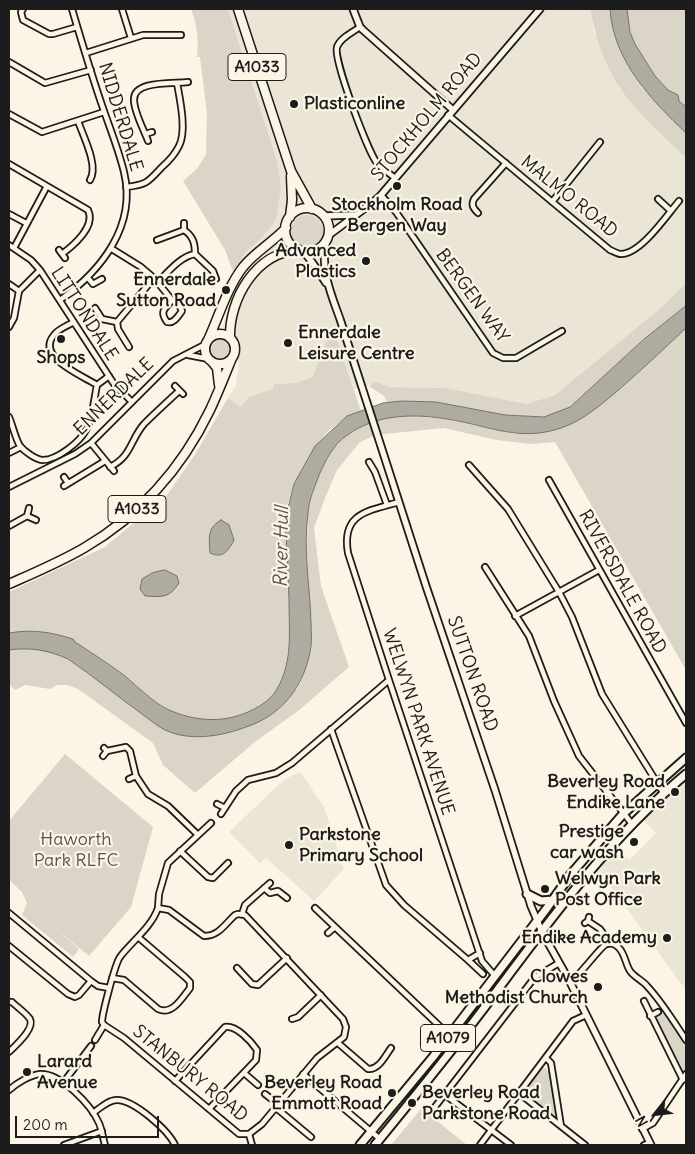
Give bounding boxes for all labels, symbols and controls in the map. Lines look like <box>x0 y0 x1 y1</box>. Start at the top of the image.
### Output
street label: STOCKHOLM ROAD <box>367 48 487 186</box>
road number: A1033 <box>228 54 286 80</box>
street label: NIDDERDALE <box>93 60 147 174</box>
place label: Plasticonline <box>304 93 405 115</box>
marker: Plasticonline <box>288 98 300 110</box>
street label: MALMO ROAD <box>516 151 622 243</box>
marker: Stockholm Road Bergen Way <box>391 180 403 192</box>
place label: Stockholm Road Bergen Way <box>331 194 463 236</box>
place label: Advanced Plastics <box>275 240 356 282</box>
street label: BERGEN WAY <box>431 245 513 347</box>
marker: Advanced Plastics <box>360 255 372 267</box>
street label: LITTONDALE <box>46 263 122 365</box>
place label: Ennerdale Sutton Road <box>116 269 216 312</box>
marker: Ennerdale Sutton Road <box>220 284 232 296</box>
place label: Ennerdale Leisure Centre <box>298 322 414 364</box>
marker: Shops <box>55 333 67 345</box>
marker: Ennerdale Leisure Centre <box>282 337 294 349</box>
place label: Shops <box>37 347 85 369</box>
street label: ENNERDALE <box>70 354 158 440</box>
road number: A1033 <box>108 496 166 522</box>
water label: River Hull <box>270 506 294 588</box>
street label: RIVERSDALE ROAD <box>573 506 671 658</box>
street label: SUTTON ROAD <box>442 613 502 735</box>
street label: WELWYN PARK AVENUE <box>378 626 458 818</box>
place label: Beverley Road Endike Lane <box>547 771 665 814</box>
marker: Beverley Road Endike Lane <box>669 786 681 798</box>
place label: Prestige car wash <box>550 821 624 864</box>
place label: Parkstone Primary School <box>299 824 423 866</box>
park label: Haworth Park RLFC <box>34 829 118 872</box>
marker: Prestige car wash <box>628 836 640 848</box>
marker: Parkstone Primary School <box>283 839 295 851</box>
place label: Welwyn Park Post Office <box>555 868 661 911</box>
marker: Welwyn Park Post Office <box>539 883 551 895</box>
place label: Endike Academy <box>522 927 657 949</box>
marker: Endike Academy <box>661 932 673 944</box>
place label: Clowes Methodist Church <box>445 966 588 1009</box>
marker: Clowes Methodist Church <box>592 981 604 993</box>
street label: STANBURY ROAD <box>128 1021 252 1127</box>
road number: A1079 <box>420 1024 476 1052</box>
place label: Larard Avenue <box>37 1051 97 1094</box>
marker: Larard Avenue <box>21 1066 33 1078</box>
place label: Beverley Road Emmott Road <box>264 1072 382 1114</box>
place label: Beverley Road Parkstone Road <box>422 1082 550 1124</box>
marker: Beverley Road Emmott Road <box>386 1087 398 1099</box>
north arrow <box>630 1089 680 1139</box>
marker: Beverley Road Parkstone Road <box>406 1097 418 1109</box>
scale bar <box>18 1106 161 1138</box>
text: N <box>632 1113 652 1130</box>
text: 200 m <box>23 1115 68 1134</box>

